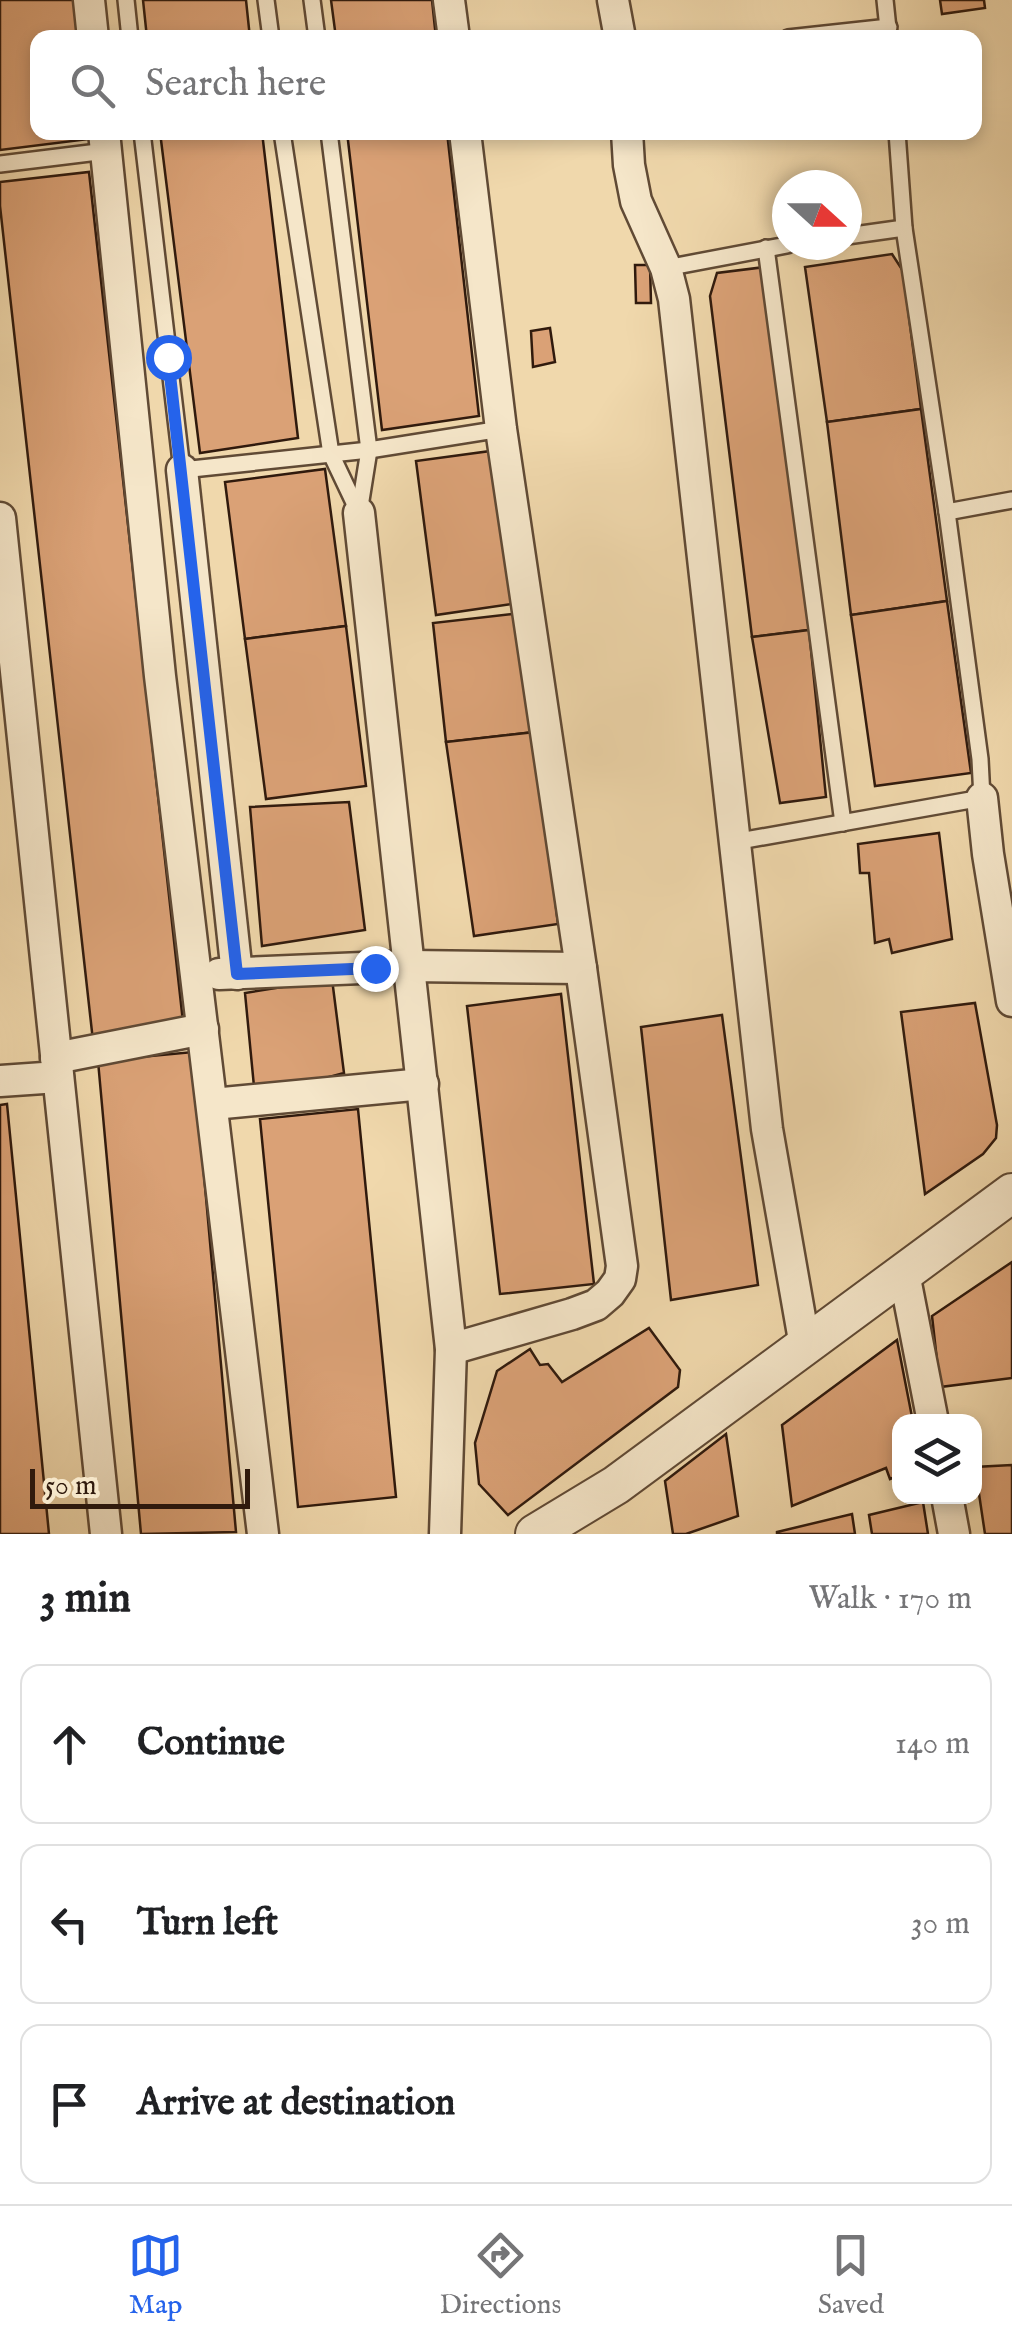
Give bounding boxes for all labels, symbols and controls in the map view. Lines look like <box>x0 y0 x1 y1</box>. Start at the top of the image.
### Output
search box <box>30 30 982 140</box>
icon: search <box>65 58 120 113</box>
text: Search here <box>145 61 326 109</box>
north arrow <box>772 170 862 260</box>
route start <box>146 335 192 381</box>
route end <box>353 946 399 992</box>
map controls <box>892 1414 982 1504</box>
button: layers <box>892 1414 982 1504</box>
scale bar <box>30 1464 250 1508</box>
text: 50 m <box>45 1469 97 1504</box>
text: 3 min <box>40 1573 131 1626</box>
text: Walk · 170 m <box>808 1579 972 1620</box>
icon: ahead <box>42 1717 97 1772</box>
text: Continue <box>137 1720 285 1768</box>
text: 140 m <box>895 1724 970 1765</box>
icon: left <box>42 1897 97 1952</box>
text: Turn left <box>137 1900 278 1948</box>
text: 30 m <box>911 1904 970 1945</box>
icon: arrive <box>42 2077 97 2132</box>
text: Arrive at destination <box>137 2080 455 2128</box>
tab: Map <box>128 2228 183 2323</box>
tab: Directions <box>439 2228 561 2323</box>
tab: Saved <box>818 2228 884 2323</box>

